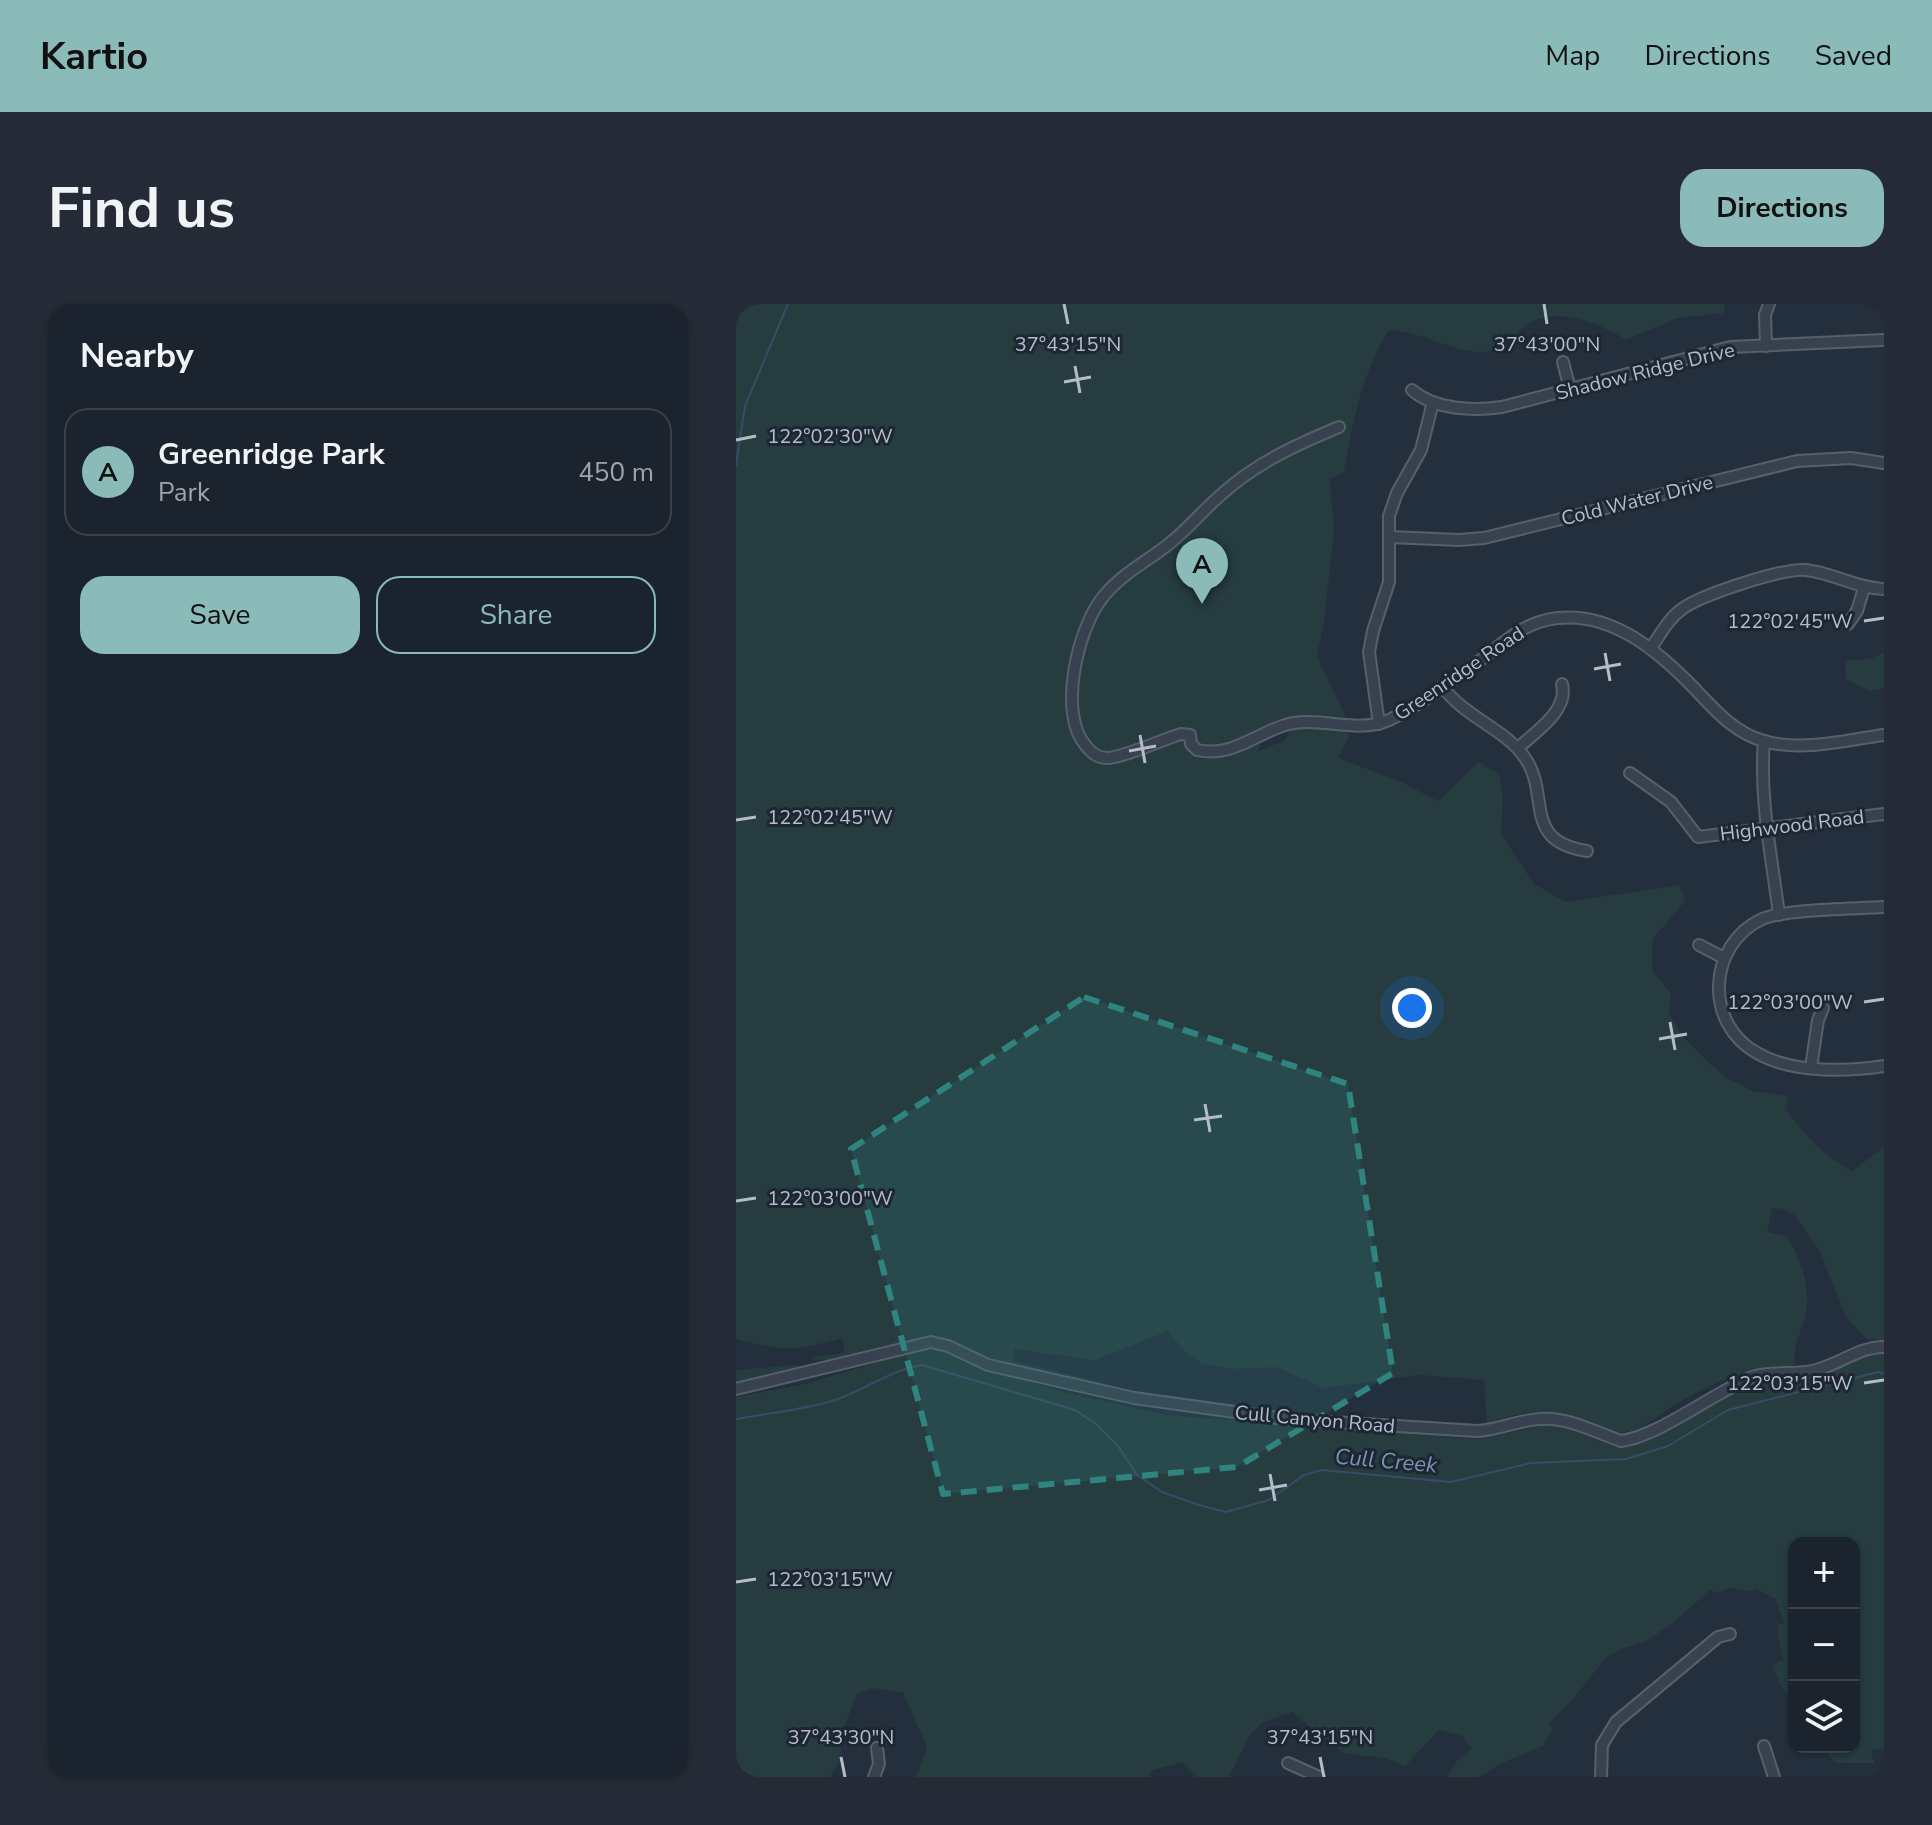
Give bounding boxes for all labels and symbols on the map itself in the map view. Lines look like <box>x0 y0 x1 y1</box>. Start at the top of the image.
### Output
text: 37°43'15"N <box>1015 331 1121 358</box>
text: 37°43'00"N <box>1494 331 1600 358</box>
street label: Shadow Ridge Drive <box>1553 336 1737 407</box>
text: 122°02'30"W <box>767 423 893 450</box>
street label: Cold Water Drive <box>1559 469 1716 532</box>
pin: A <box>1176 538 1228 604</box>
text: 122°02'45"W <box>1727 608 1853 635</box>
street label: Greenridge Road <box>1389 620 1530 727</box>
street label: Highwood Road <box>1718 803 1866 848</box>
text: 122°02'45"W <box>767 804 893 831</box>
your location <box>1392 988 1432 1028</box>
text: 122°03'00"W <box>1727 989 1853 1016</box>
text: 122°03'00"W <box>767 1185 893 1212</box>
text: 122°03'15"W <box>1727 1370 1853 1397</box>
street label: Cull Canyon Road <box>1234 1399 1396 1440</box>
water label: Cull Creek <box>1334 1442 1439 1480</box>
text: 122°03'15"W <box>767 1566 893 1593</box>
text: 37°43'30"N <box>788 1724 894 1751</box>
text: 37°43'15"N <box>1267 1724 1373 1751</box>

